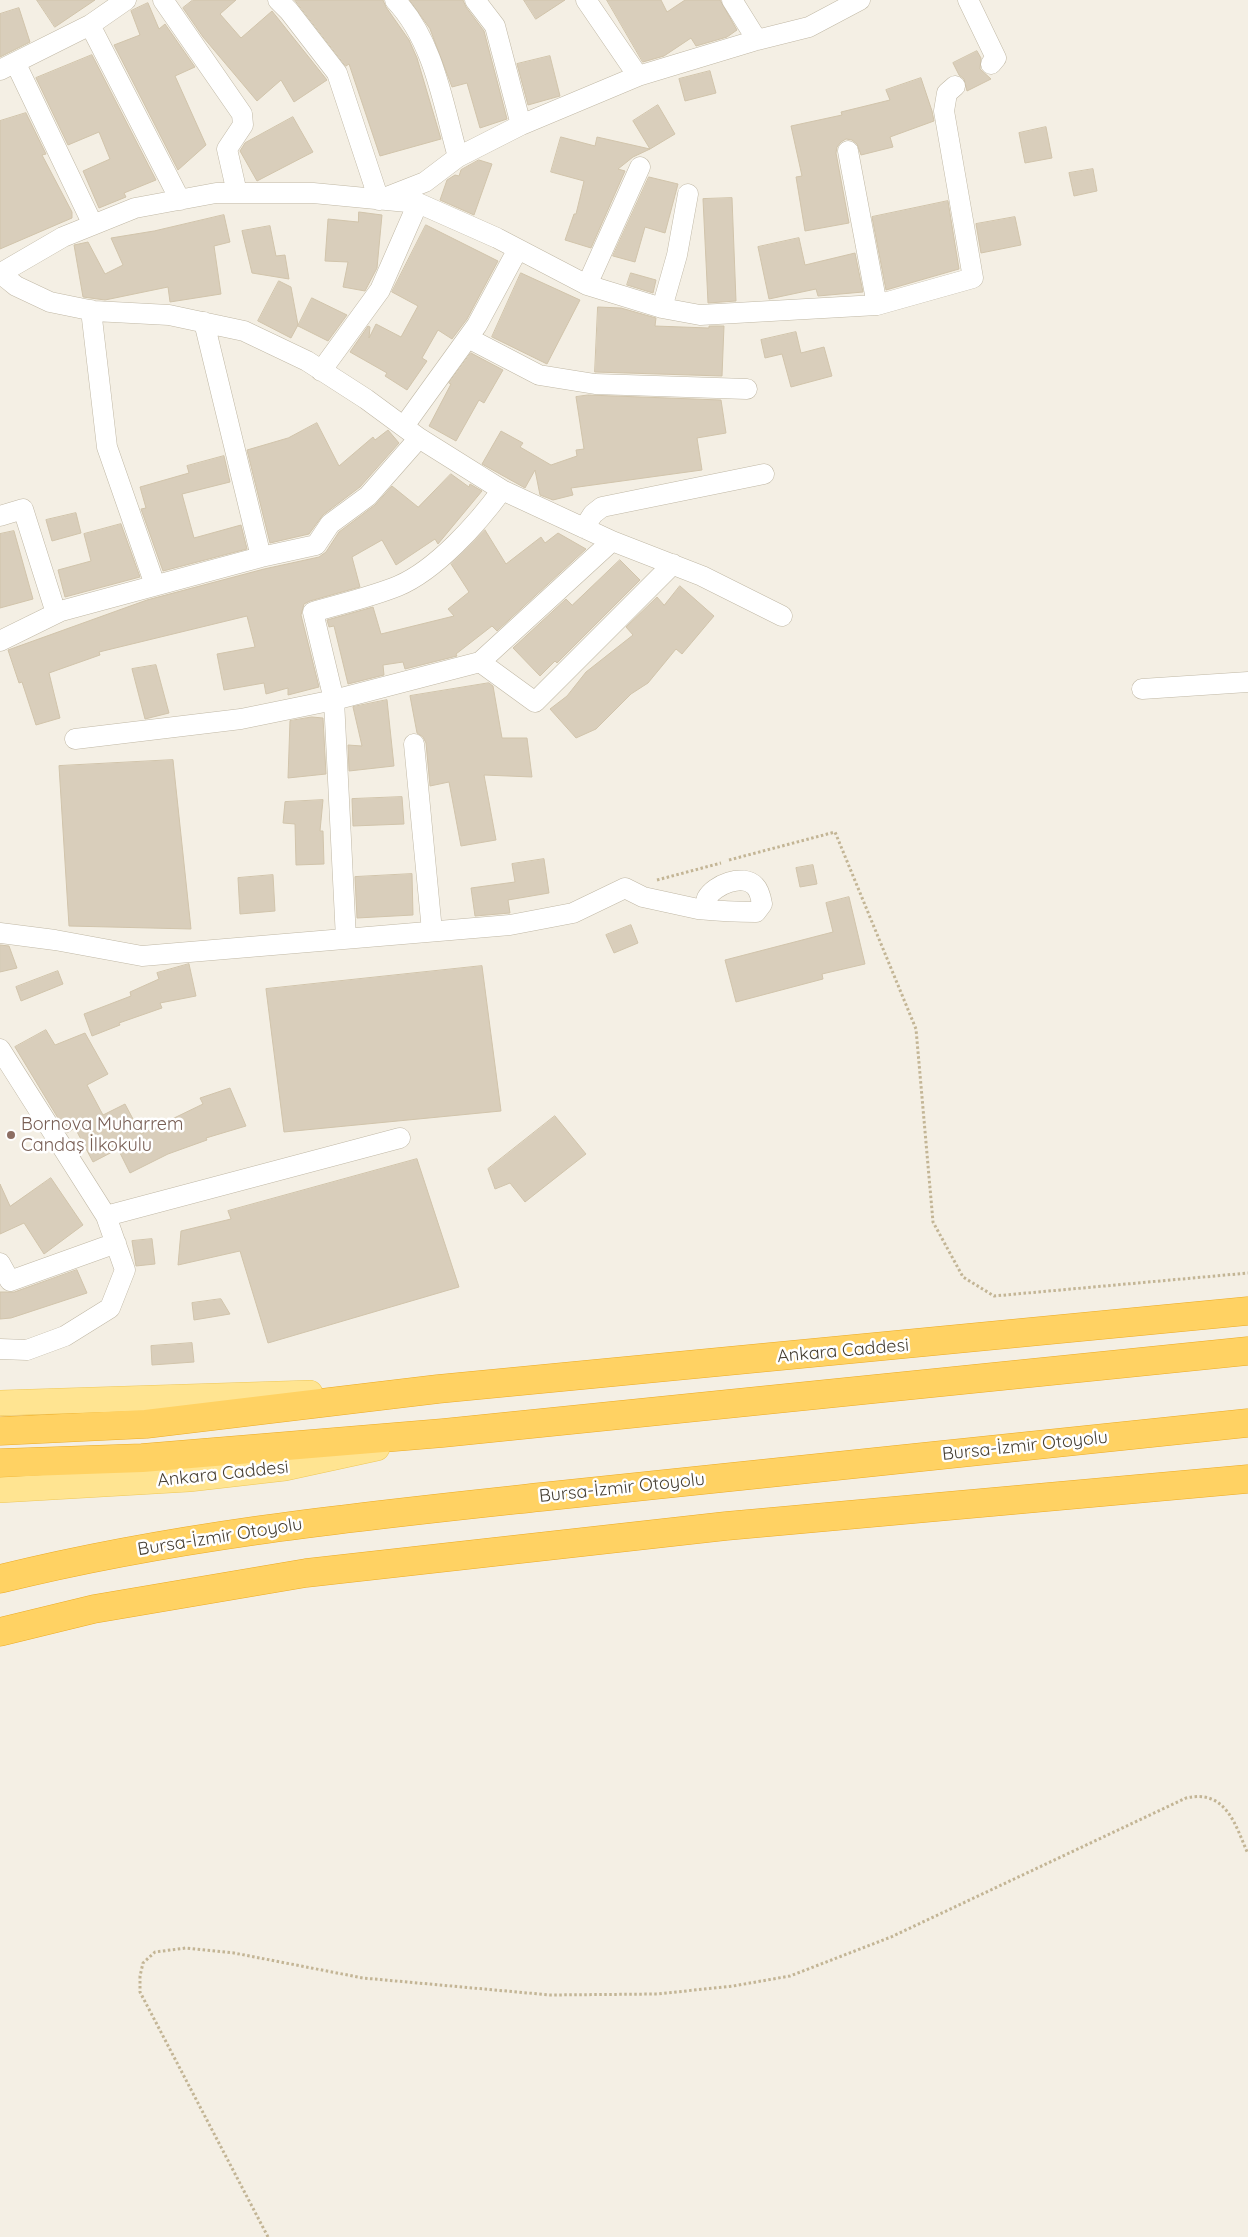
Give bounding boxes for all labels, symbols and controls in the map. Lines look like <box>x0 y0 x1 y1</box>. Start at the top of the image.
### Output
place label: Bornova Muharrem Candaş İlkokulu <box>21 1114 183 1156</box>
marker: Bornova Muharrem Candaş İlkokulu <box>5 1129 17 1141</box>
street label: Ankara Caddesi <box>776 1334 910 1368</box>
street label: Bursa-İzmir Otoyolu <box>941 1427 1109 1465</box>
street label: Ankara Caddesi <box>156 1456 290 1492</box>
street label: Bursa-İzmir Otoyolu <box>538 1469 706 1507</box>
street label: Bursa-İzmir Otoyolu <box>136 1513 304 1561</box>

